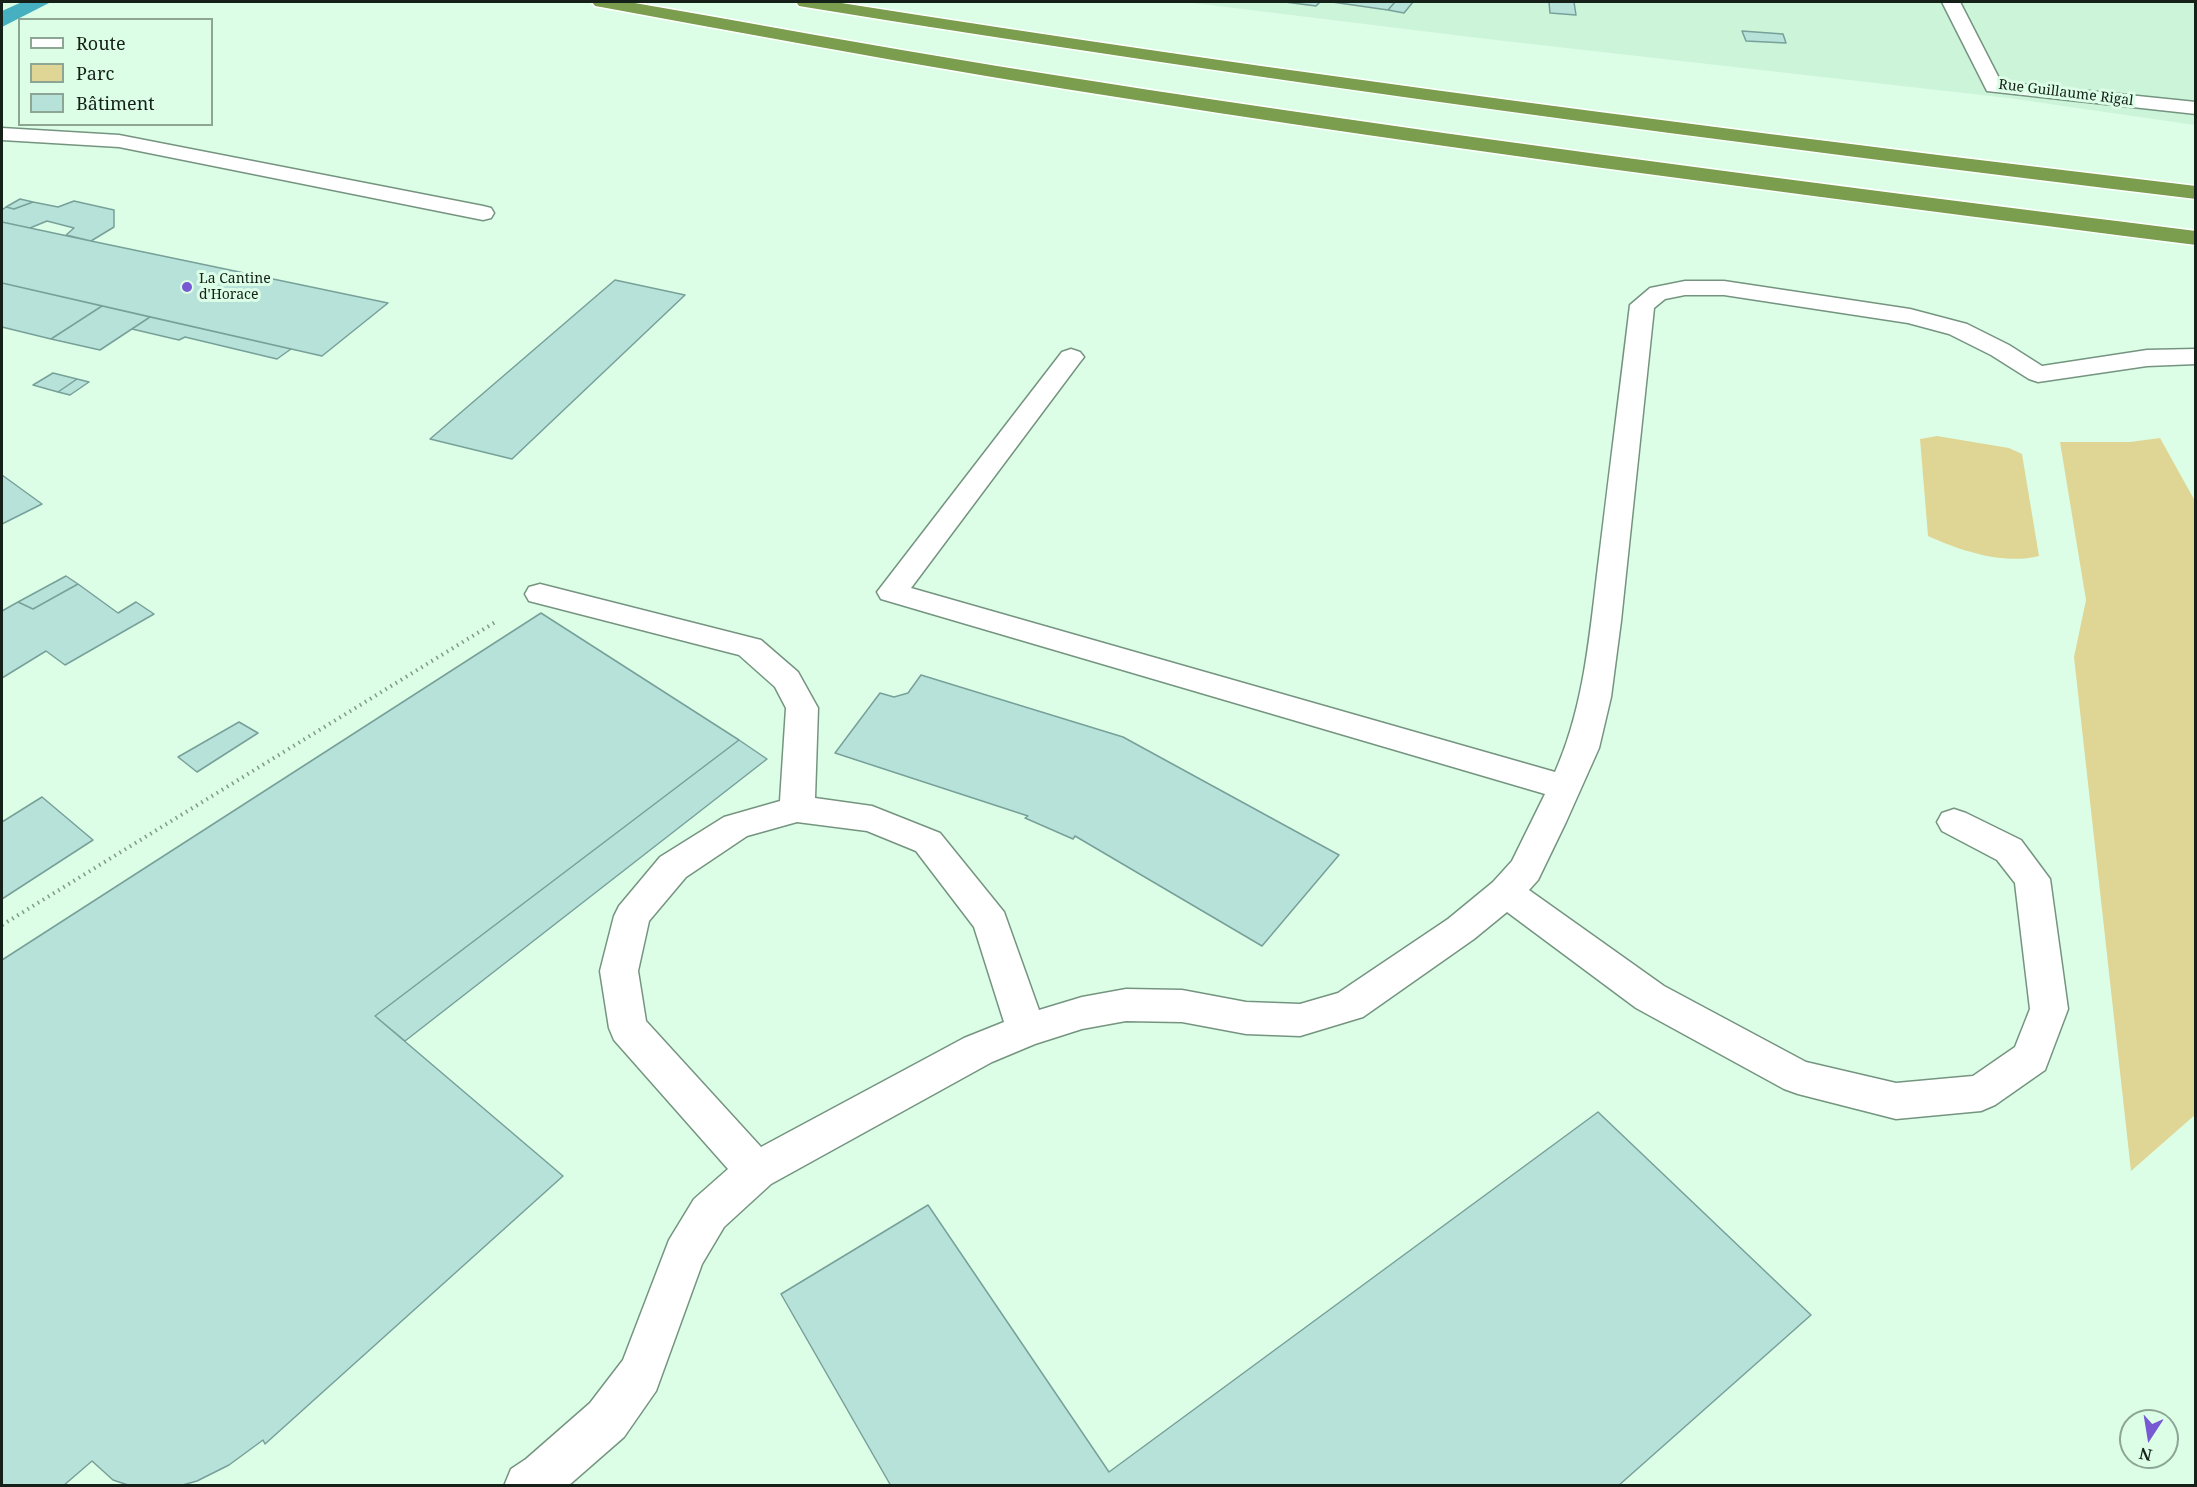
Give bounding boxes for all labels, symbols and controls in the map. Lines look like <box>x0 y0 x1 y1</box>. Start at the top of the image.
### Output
legend <box>18 18 213 126</box>
text: Route <box>76 31 126 55</box>
text: Parc <box>76 61 114 85</box>
street label: Rue Guillaume Rigal <box>1998 76 2134 110</box>
text: Bâtiment <box>76 91 155 115</box>
place label: La Cantine d'Horace <box>199 271 271 304</box>
marker: La Cantine d'Horace <box>180 280 194 294</box>
north arrow <box>2119 1409 2179 1469</box>
text: N <box>2137 1443 2154 1467</box>

